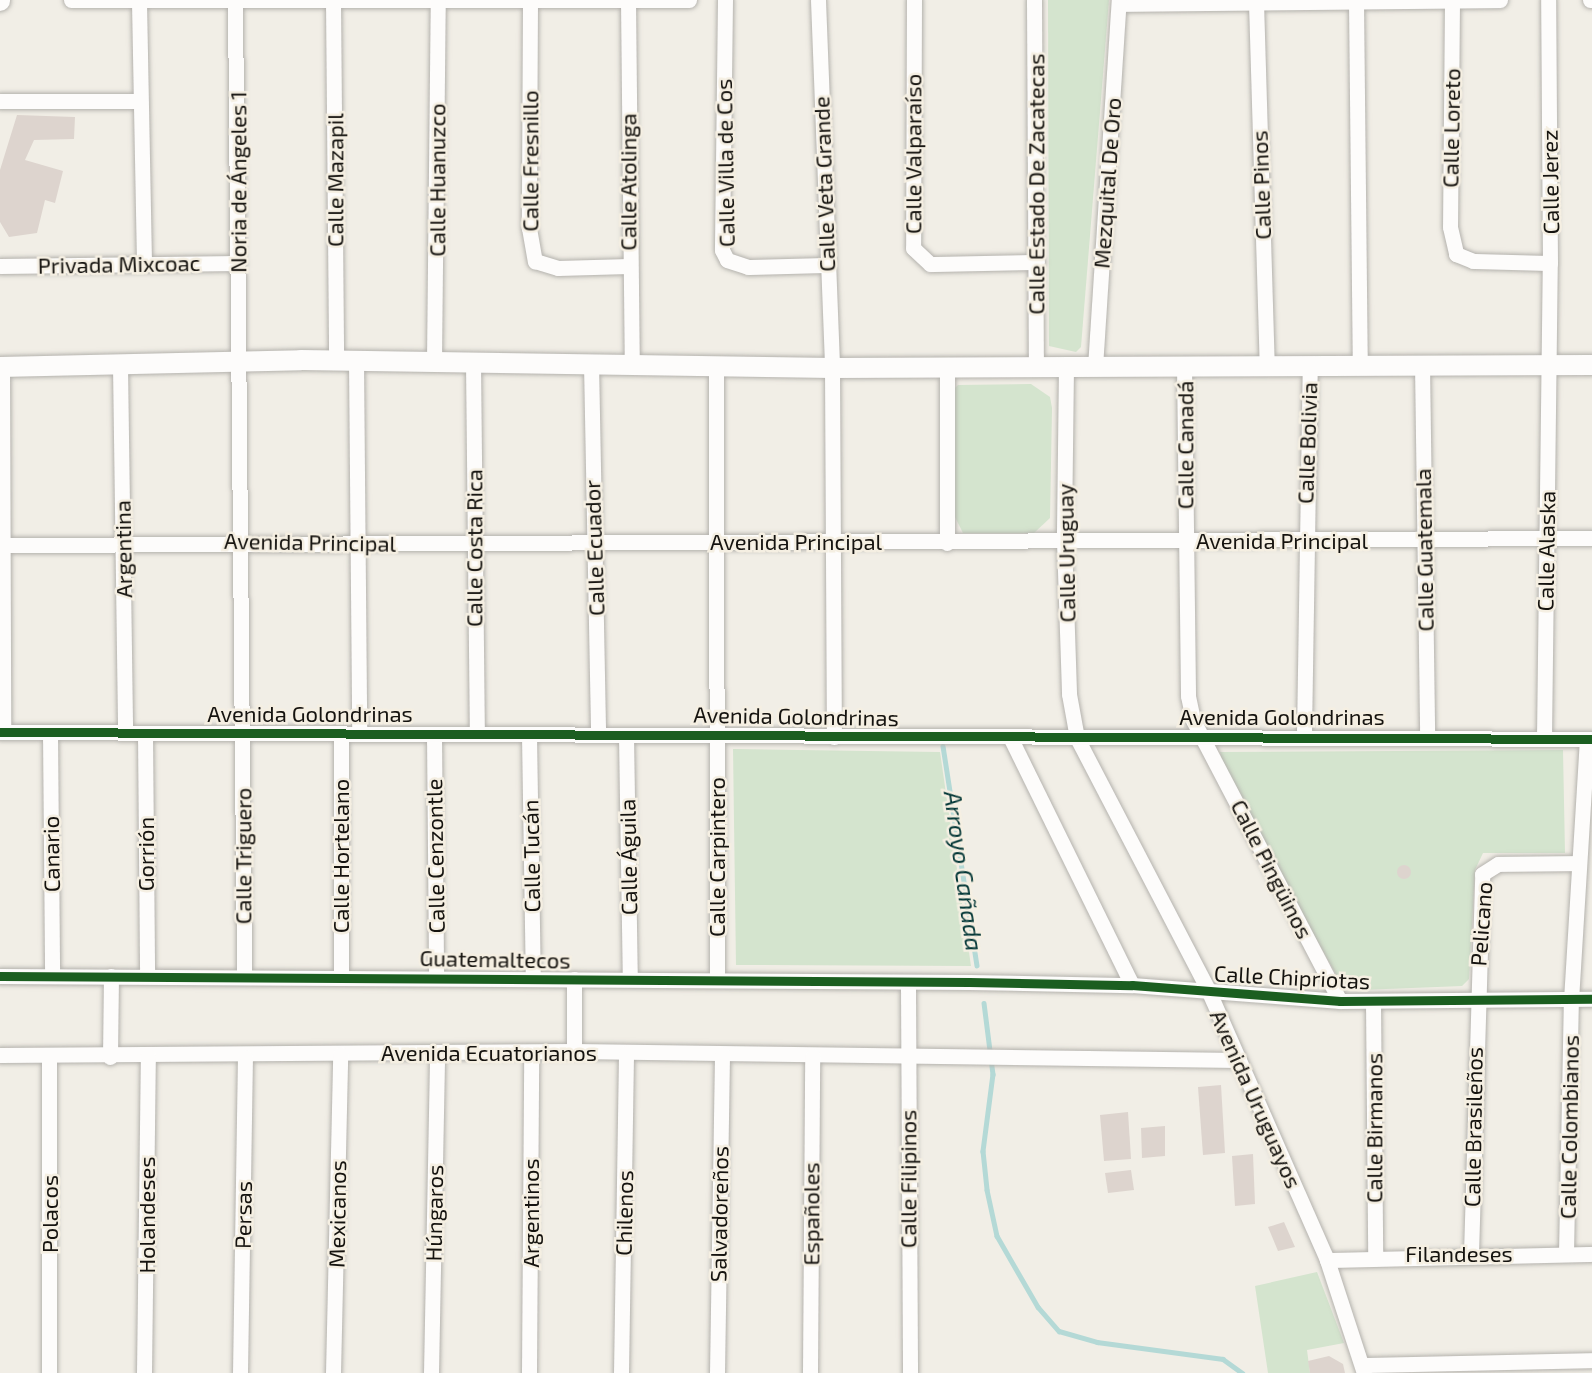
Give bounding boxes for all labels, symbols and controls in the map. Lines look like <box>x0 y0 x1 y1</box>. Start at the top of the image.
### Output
street label: Calle Estado De Zacatecas <box>1023 53 1049 315</box>
street label: Calle Loreto <box>1437 68 1465 188</box>
street label: Calle Valparaíso <box>900 74 926 234</box>
street label: Calle Villa de Cos <box>710 78 740 248</box>
street label: Calle Fresnillo <box>517 90 543 232</box>
street label: Noria de Ángeles 1 <box>225 91 251 273</box>
street label: Calle Veta Grande <box>808 96 840 272</box>
street label: Mezquital De Oro <box>1088 96 1126 270</box>
street label: Calle Huanuzco <box>424 103 450 257</box>
street label: Calle Mazapil <box>322 113 348 247</box>
street label: Calle Atolinga <box>615 113 641 251</box>
street label: Calle Jerez <box>1536 129 1564 235</box>
street label: Calle Pinos <box>1246 130 1276 240</box>
street label: Privada Mixcoac <box>38 249 200 279</box>
street label: Calle Canadá <box>1172 381 1198 509</box>
street label: Calle Bolivia <box>1292 382 1322 504</box>
street label: Calle Guatemala <box>1409 468 1439 632</box>
street label: Calle Costa Rica <box>461 469 487 627</box>
street label: Calle Ecuador <box>578 480 610 616</box>
street label: Calle Uruguay <box>1052 483 1080 623</box>
street label: Calle Alaska <box>1532 490 1560 612</box>
street label: Argentina <box>109 500 137 598</box>
street label: Avenida Principal <box>224 527 396 557</box>
street label: Avenida Principal <box>1196 528 1368 554</box>
street label: Avenida Principal <box>710 529 882 555</box>
street label: Avenida Golondrinas <box>207 701 413 727</box>
street label: Avenida Golondrinas <box>693 701 899 731</box>
street label: Avenida Golondrinas <box>1179 704 1385 730</box>
street label: Calle Carpintero <box>704 777 730 937</box>
street label: Calle Cenzontle <box>420 778 450 934</box>
street label: Calle Hortelano <box>328 779 354 933</box>
street label: Calle Triguero <box>230 787 256 925</box>
water label: Arroyo Cañada <box>939 789 989 953</box>
street label: Calle Pingüinos <box>1226 795 1318 943</box>
street label: Calle Águila <box>614 798 642 916</box>
street label: Calle Tucán <box>517 799 545 913</box>
street label: Canario <box>37 816 65 892</box>
street label: Gorrión <box>133 817 159 891</box>
street label: Pelicano <box>1465 881 1497 967</box>
street label: Guatemaltecos <box>419 944 571 974</box>
street label: Calle Chipriotas <box>1213 960 1371 994</box>
street label: Avenida Uruguayos <box>1205 1006 1307 1192</box>
street label: Calle Colombianos <box>1554 1035 1584 1219</box>
street label: Avenida Ecuatorianos <box>381 1040 597 1066</box>
street label: Calle Brasileños <box>1458 1047 1488 1207</box>
street label: Calle Birmanos <box>1361 1053 1387 1203</box>
street label: Calle Filipinos <box>895 1110 921 1248</box>
street label: Salvadoreños <box>705 1146 733 1282</box>
street label: Holandeses <box>134 1156 160 1274</box>
street label: Argentinos <box>518 1158 544 1268</box>
street label: Mexicanos <box>323 1160 351 1268</box>
street label: Españoles <box>798 1162 824 1266</box>
street label: Húngaros <box>420 1165 448 1261</box>
street label: Chilenos <box>610 1170 638 1256</box>
street label: Polacos <box>37 1175 63 1253</box>
street label: Persas <box>229 1181 257 1249</box>
street label: Filandeses <box>1405 1241 1513 1267</box>

